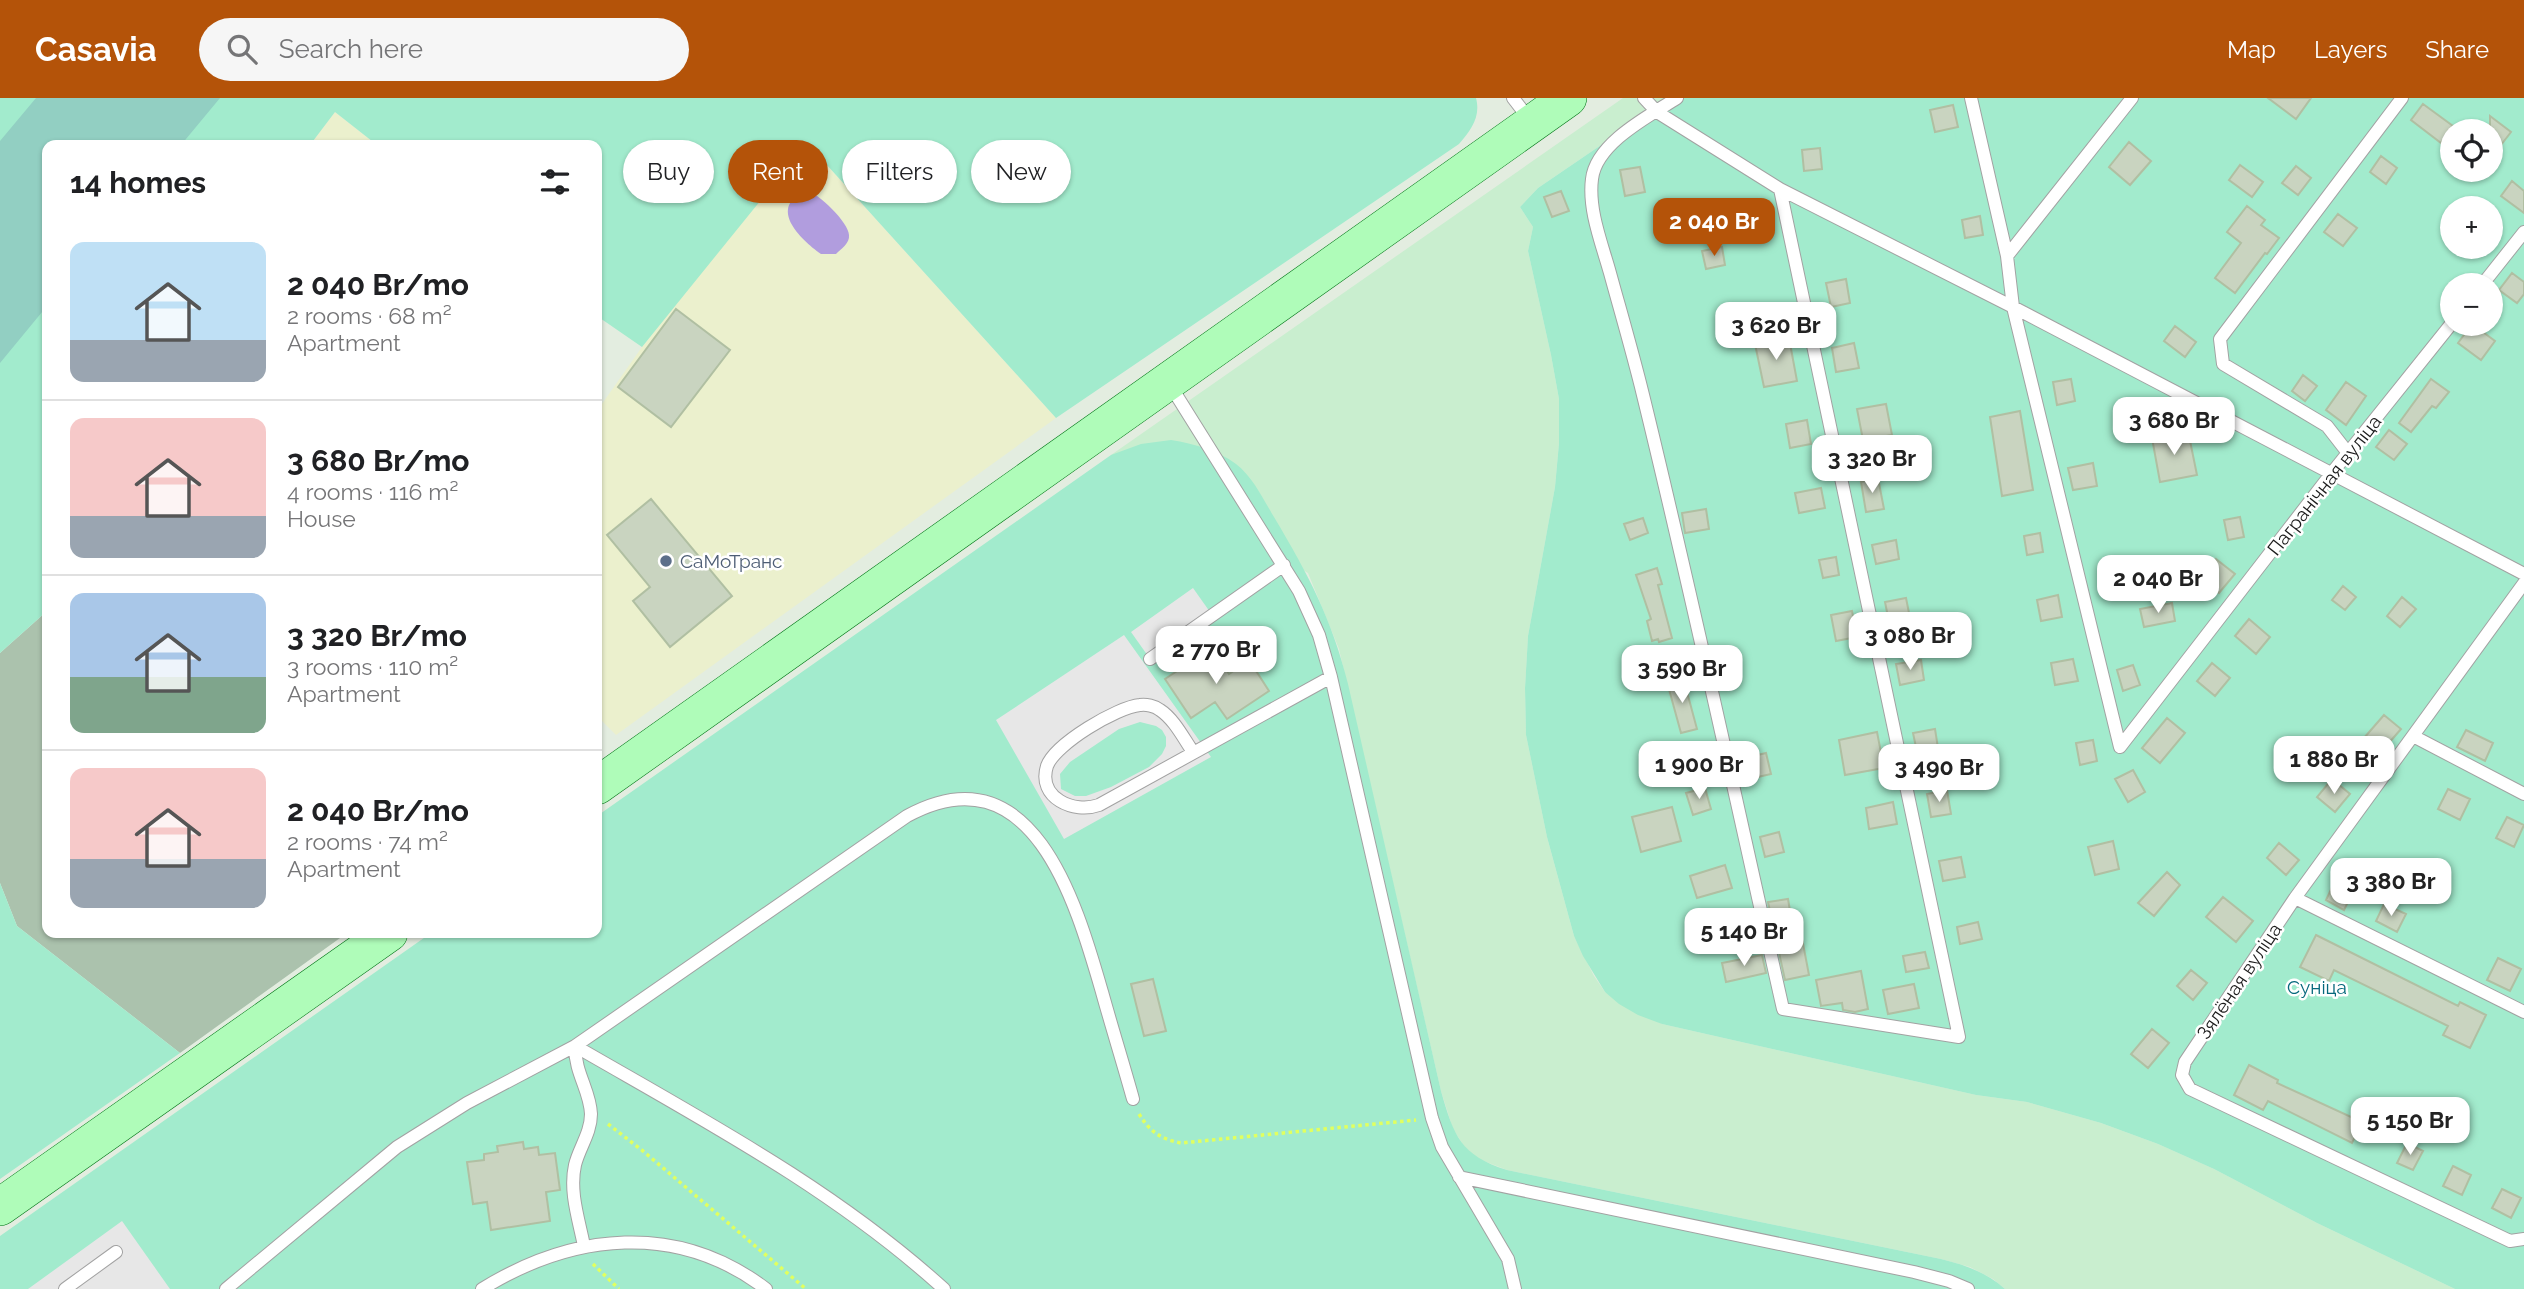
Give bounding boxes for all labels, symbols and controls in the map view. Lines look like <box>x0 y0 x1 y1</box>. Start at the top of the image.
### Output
search box <box>199 18 689 81</box>
text: Casavia <box>35 30 157 69</box>
icon: search <box>223 30 261 68</box>
text: Search here <box>279 34 423 64</box>
text: Map <box>2227 35 2276 64</box>
text: Layers <box>2314 35 2387 64</box>
text: Share <box>2425 35 2489 64</box>
map controls <box>2440 119 2503 336</box>
button: locate <box>2440 119 2503 182</box>
chip: Buy <box>623 140 714 203</box>
chip: Rent <box>728 140 828 203</box>
chip: Filters <box>842 140 957 203</box>
chip: New <box>971 140 1071 203</box>
icon: filters <box>536 163 574 201</box>
text: 14 homes <box>70 165 206 200</box>
button: + <box>2440 196 2503 259</box>
pin: 2 040 Br <box>1642 198 1786 258</box>
text: 2 040 Br <box>1669 207 1759 234</box>
text: 2 040 Br/mo <box>287 267 469 302</box>
icon: home <box>126 270 210 354</box>
button: − <box>2440 273 2503 336</box>
text: 2 rooms · 68 m² <box>287 302 452 329</box>
pin: 3 620 Br <box>1704 302 1848 362</box>
text: 3 620 Br <box>1731 311 1821 338</box>
text: Apartment <box>287 329 401 356</box>
pin: 3 680 Br <box>2102 398 2246 457</box>
text: 3 680 Br <box>2129 406 2219 433</box>
street label: Пагранічная вуліца <box>2263 411 2385 559</box>
pin: 3 320 Br <box>1800 436 1944 495</box>
text: 3 680 Br/mo <box>287 443 470 478</box>
text: 3 320 Br <box>1828 444 1916 471</box>
icon: home <box>126 446 210 530</box>
text: 4 rooms · 116 m² <box>287 478 458 505</box>
text: House <box>287 505 356 532</box>
place label: СаМоТранс <box>680 550 783 572</box>
marker: СаМоТранс <box>658 553 674 569</box>
pin: 2 040 Br <box>2086 556 2230 615</box>
text: 2 040 Br <box>2113 564 2203 591</box>
pin: 3 080 Br <box>1838 612 1982 672</box>
text: 3 320 Br/mo <box>287 618 467 653</box>
icon: home <box>126 621 210 705</box>
text: 3 080 Br <box>1865 621 1955 648</box>
pin: 2 770 Br <box>1144 626 1288 686</box>
text: 2 770 Br <box>1172 635 1260 662</box>
pin: 3 590 Br <box>1610 646 1754 705</box>
text: 3 rooms · 110 m² <box>287 653 458 680</box>
text: 3 590 Br <box>1638 654 1726 681</box>
text: Apartment <box>287 680 401 707</box>
pin: 1 880 Br <box>2262 736 2406 796</box>
pin: 1 900 Br <box>1627 742 1771 801</box>
pin: 3 490 Br <box>1867 744 2011 804</box>
text: 1 880 Br <box>2290 745 2378 772</box>
text: 1 900 Br <box>1655 750 1743 777</box>
text: 3 490 Br <box>1894 753 1984 780</box>
text: 2 040 Br/mo <box>287 793 469 828</box>
icon: home <box>126 796 210 880</box>
text: 2 rooms · 74 m² <box>287 828 448 855</box>
text: Apartment <box>287 855 401 882</box>
pin: 3 380 Br <box>2319 858 2463 918</box>
text: 3 380 Br <box>2346 867 2436 894</box>
pin: 5 140 Br <box>1672 908 1816 968</box>
text: 5 140 Br <box>1701 917 1787 944</box>
street label: Зялёная вуліца <box>2192 919 2286 1043</box>
park label: Суніца <box>2287 976 2347 998</box>
pin: 5 150 Br <box>2338 1098 2482 1157</box>
text: 5 150 Br <box>2367 1106 2453 1133</box>

